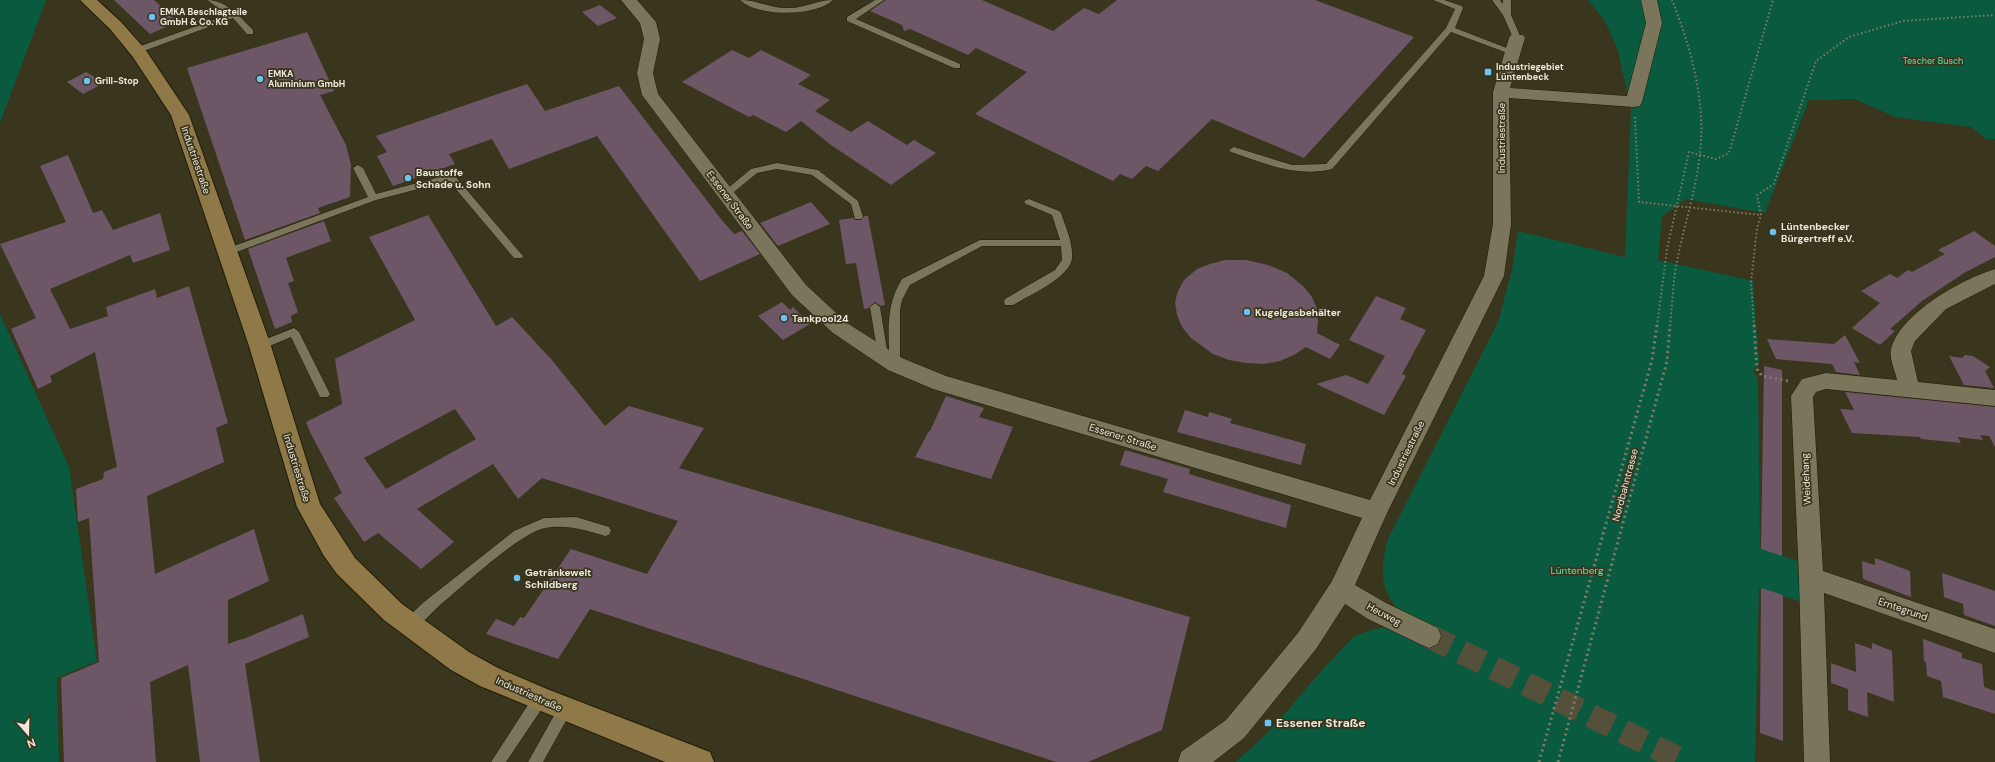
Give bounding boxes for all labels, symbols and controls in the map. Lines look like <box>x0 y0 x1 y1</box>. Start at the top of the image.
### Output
place label: EMKA Beschlagteile GmbH & Co. KG <box>160 6 248 28</box>
marker: EMKA Beschlagteile GmbH & Co. KG <box>147 12 157 22</box>
park label: Tescher Busch <box>1903 55 1963 67</box>
place label: Industriegebiet Lüntenbeck <box>1496 61 1564 83</box>
marker: Industriegebiet Lüntenbeck <box>1483 67 1493 77</box>
place label: EMKA Aluminium GmbH <box>268 68 345 90</box>
marker: EMKA Aluminium GmbH <box>255 74 265 84</box>
place label: Grill-Stop <box>95 75 139 87</box>
marker: Grill-Stop <box>82 76 92 86</box>
street label: Industriestraße <box>1495 102 1508 173</box>
street label: Industriestraße <box>178 125 214 196</box>
place label: Baustoffe Schade u. Sohn <box>416 166 491 191</box>
street label: Essener Straße <box>704 168 756 232</box>
marker: Baustoffe Schade u. Sohn <box>403 173 413 183</box>
place label: Lüntenbecker Bürgertreff e.V. <box>1781 220 1855 245</box>
marker: Lüntenbecker Bürgertreff e.V. <box>1768 227 1778 237</box>
place label: Kugelgasbehälter <box>1255 306 1341 319</box>
marker: Kugelgasbehälter <box>1242 307 1252 317</box>
place label: Tankpool24 <box>792 312 849 325</box>
marker: Tankpool24 <box>779 313 789 323</box>
street label: Industriestraße <box>1385 418 1427 488</box>
street label: Essener Straße <box>1088 421 1159 454</box>
street label: Industriestraße <box>280 432 314 504</box>
street label: Nordbahntrasse <box>1609 447 1641 523</box>
street label: Weidehang <box>1798 452 1814 505</box>
park label: Lüntenberg <box>1550 564 1604 577</box>
place label: Getränkewelt Schildberg <box>525 566 591 591</box>
marker: Getränkewelt Schildberg <box>512 573 522 583</box>
street label: Erntegrund <box>1877 594 1929 624</box>
street label: Heuweg <box>1365 600 1404 629</box>
street label: Industriestraße <box>494 674 564 714</box>
north arrow <box>8 714 48 754</box>
place label: Essener Straße <box>1276 715 1365 731</box>
marker: Essener Straße <box>1263 718 1273 728</box>
text: N <box>25 735 38 751</box>

